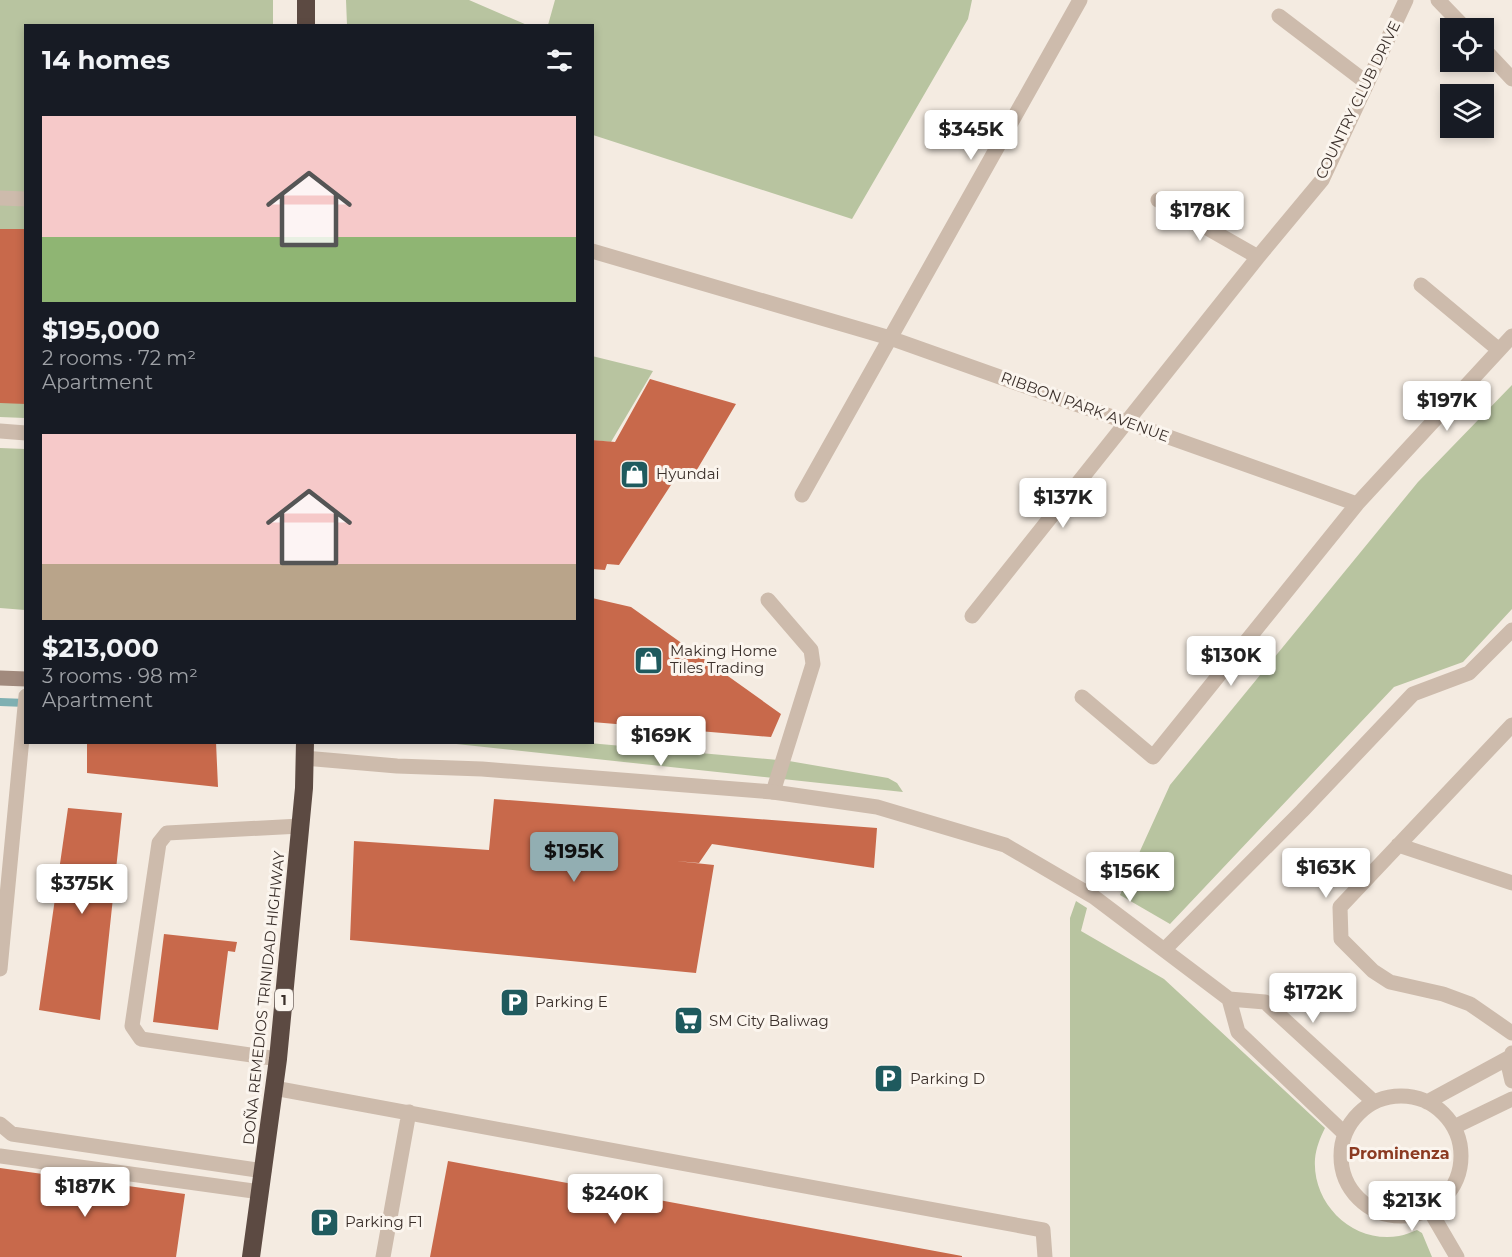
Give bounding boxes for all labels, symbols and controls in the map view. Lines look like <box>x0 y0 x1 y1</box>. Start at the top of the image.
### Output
street label: COUNTRY CLUB DRIVE <box>1311 18 1404 182</box>
map controls <box>1440 18 1494 138</box>
button: locate <box>1440 18 1494 72</box>
text: 14 homes <box>42 44 170 76</box>
icon: filters <box>543 44 576 77</box>
button: layers <box>1440 84 1494 138</box>
pin: $345K <box>929 110 1013 161</box>
text: $345K <box>938 117 1004 141</box>
icon: home <box>255 155 363 263</box>
pin: $178K <box>1158 191 1242 242</box>
text: $178K <box>1170 198 1230 222</box>
text: $195,000 <box>42 314 160 346</box>
text: 2 rooms · 72 m² <box>42 346 196 370</box>
street label: RIBBON PARK AVENUE <box>998 367 1172 446</box>
text: Apartment <box>42 370 153 394</box>
pin: $197K <box>1405 381 1489 432</box>
text: $197K <box>1417 388 1477 412</box>
shop icon: Hyundai <box>619 458 651 490</box>
place label: Hyundai <box>656 464 720 483</box>
icon: home <box>255 473 363 581</box>
pin: $137K <box>1021 478 1105 529</box>
text: $137K <box>1033 485 1093 509</box>
text: $213,000 <box>42 632 159 664</box>
pin: $130K <box>1189 636 1273 687</box>
place label: Making Home Tiles Trading <box>670 641 777 677</box>
text: $130K <box>1201 643 1261 667</box>
shop icon: Making Home Tiles Trading <box>633 644 665 676</box>
text: 3 rooms · 98 m² <box>42 664 198 688</box>
text: Apartment <box>42 688 153 712</box>
pin: $169K <box>619 716 703 767</box>
text: $169K <box>631 723 691 747</box>
pin: $195K <box>532 832 616 883</box>
text: $195K <box>544 839 604 863</box>
pin: $163K <box>1284 848 1368 899</box>
street label: DOÑA REMEDIOS TRINIDAD HIGHWAY <box>239 849 288 1146</box>
pin: $156K <box>1088 852 1172 903</box>
text: $163K <box>1296 855 1356 879</box>
text: $156K <box>1100 859 1160 883</box>
pin: $375K <box>40 864 124 915</box>
text: $375K <box>50 871 114 895</box>
pin: $172K <box>1271 973 1355 1024</box>
text: $172K <box>1283 980 1343 1004</box>
parking icon: Parking E <box>498 986 530 1018</box>
road number: 1 <box>275 989 293 1011</box>
place label: Parking E <box>535 992 608 1011</box>
supermarket icon: SM City Baliwag <box>672 1005 704 1037</box>
place label: SM City Baliwag <box>709 1011 829 1030</box>
parking icon: Parking D <box>873 1063 905 1095</box>
place label: Parking D <box>910 1069 985 1088</box>
district label: Prominenza <box>1348 1144 1450 1163</box>
pin: $187K <box>43 1167 127 1218</box>
text: $187K <box>55 1174 115 1198</box>
pin: $240K <box>573 1174 657 1225</box>
text: $240K <box>582 1181 648 1205</box>
pin: $213K <box>1370 1181 1454 1232</box>
text: $213K <box>1382 1188 1442 1212</box>
parking icon: Parking F1 <box>308 1206 340 1238</box>
place label: Parking F1 <box>345 1212 423 1231</box>

